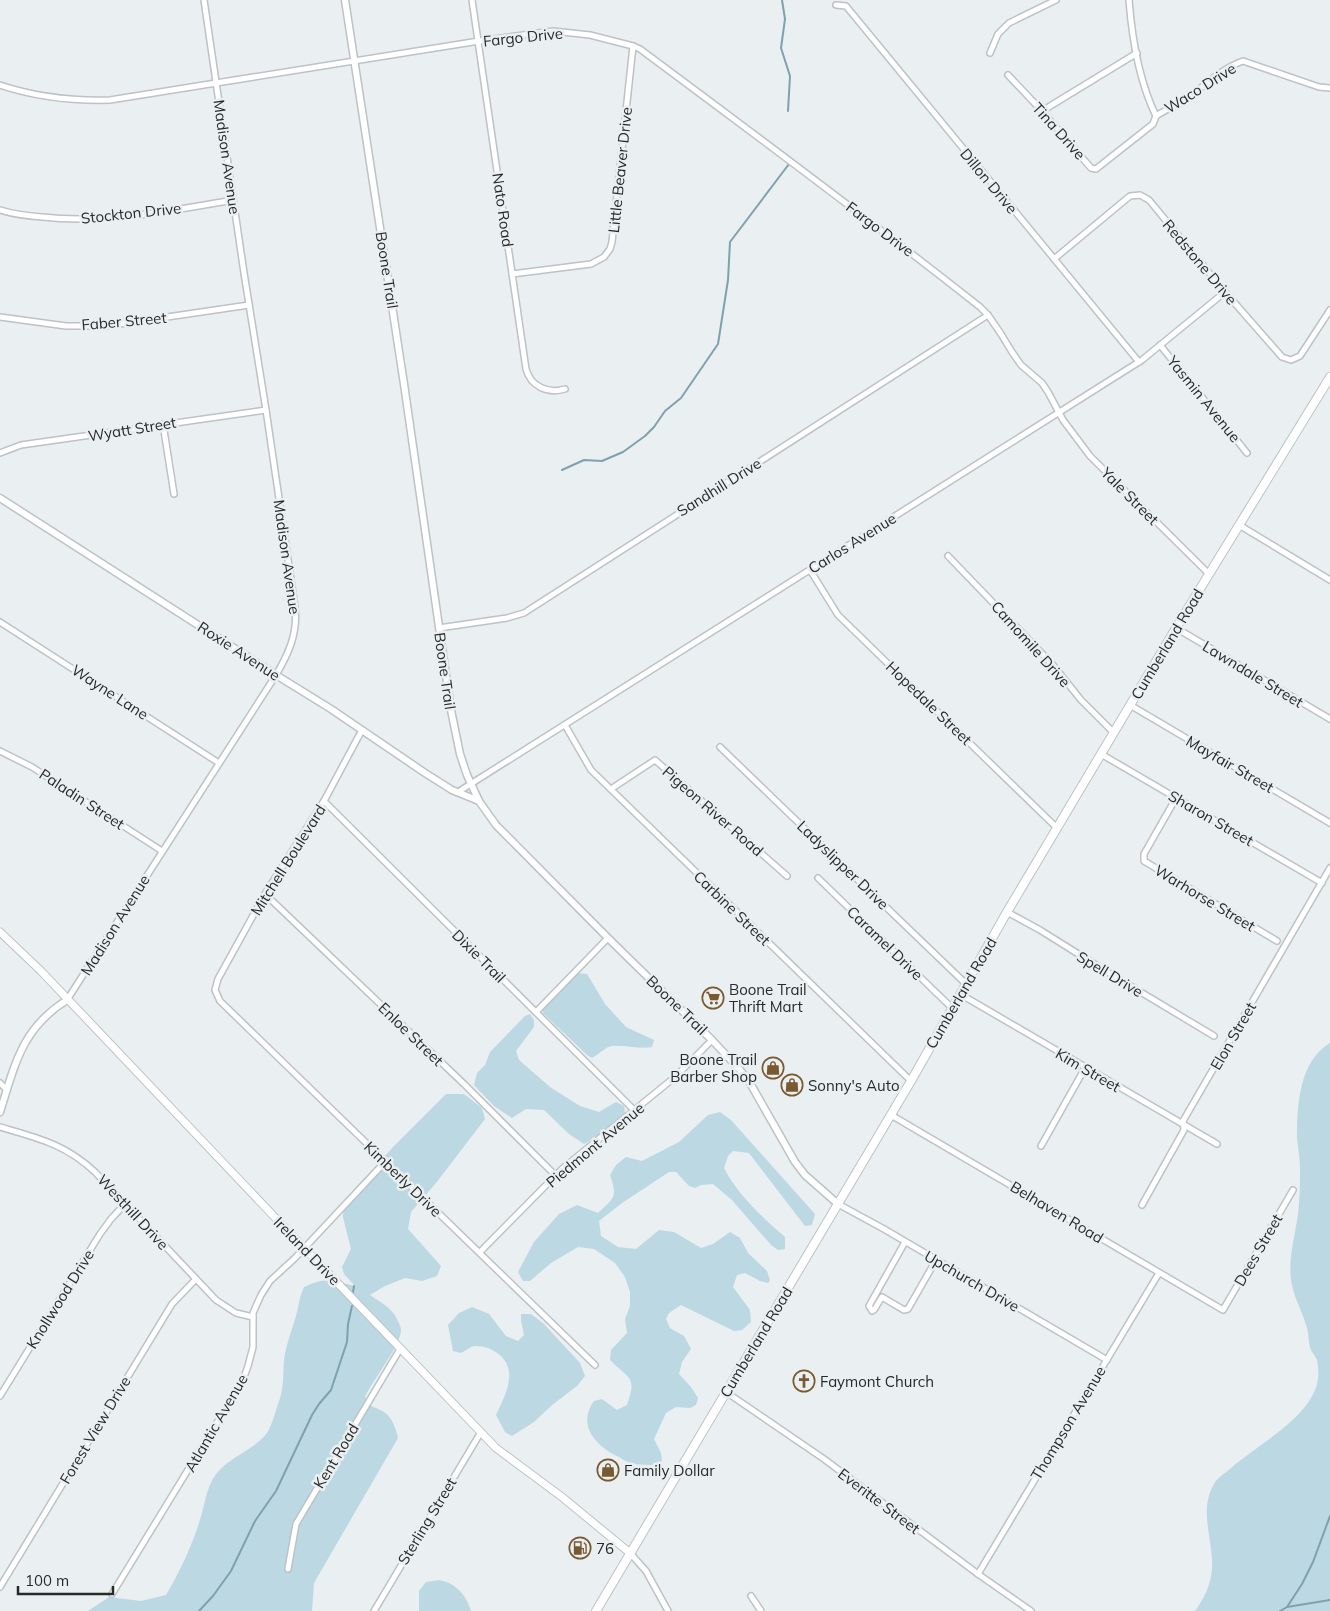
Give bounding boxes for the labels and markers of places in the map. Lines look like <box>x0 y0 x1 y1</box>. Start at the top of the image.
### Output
place label: Boone Trail Thrift Mart <box>729 980 807 1016</box>
supermarket icon: Boone Trail Thrift Mart <box>701 986 725 1010</box>
place label: Boone Trail Barber Shop <box>670 1050 757 1086</box>
shop icon: Boone Trail Barber Shop <box>761 1056 785 1080</box>
shop icon: Sonny's Auto <box>780 1073 804 1097</box>
place label: Sonny's Auto <box>808 1076 899 1095</box>
church icon: Faymont Church <box>792 1369 816 1393</box>
place label: Faymont Church <box>820 1372 934 1391</box>
shop icon: Family Dollar <box>596 1458 620 1482</box>
place label: Family Dollar <box>624 1461 715 1480</box>
fuel station icon: 76 <box>568 1536 592 1560</box>
place label: 76 <box>596 1539 614 1558</box>

